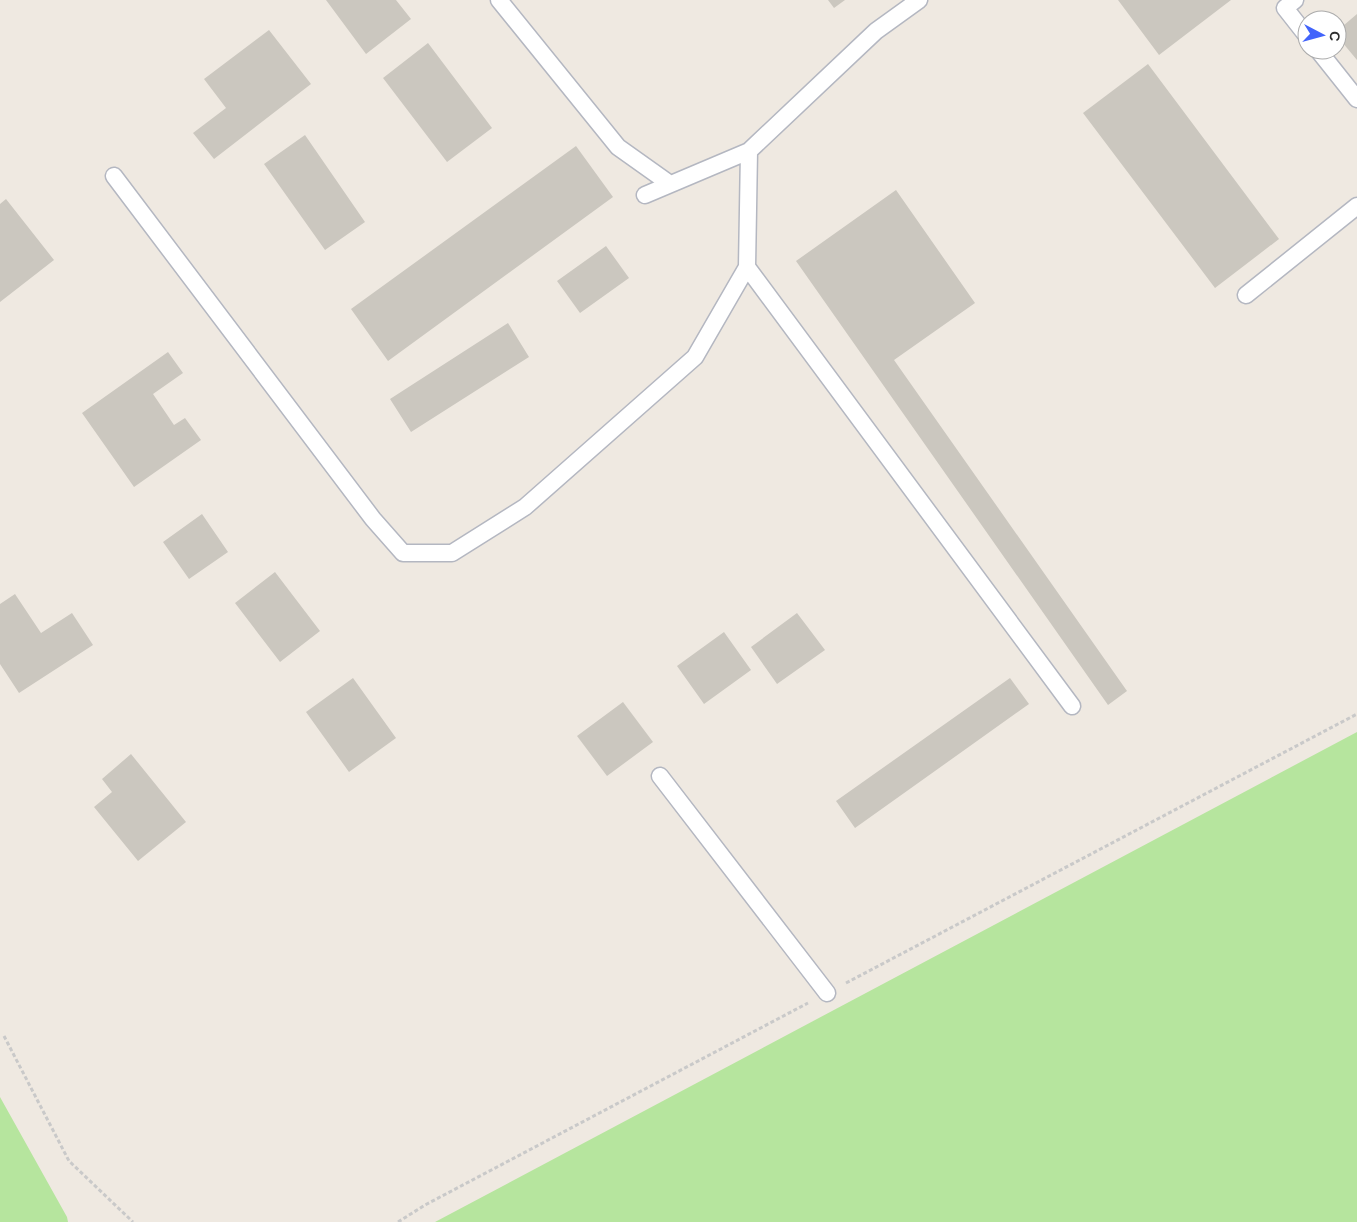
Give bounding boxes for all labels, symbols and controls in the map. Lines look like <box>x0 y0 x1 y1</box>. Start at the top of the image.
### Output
north arrow <box>1297 10 1347 60</box>
text: С <box>1325 30 1344 42</box>

